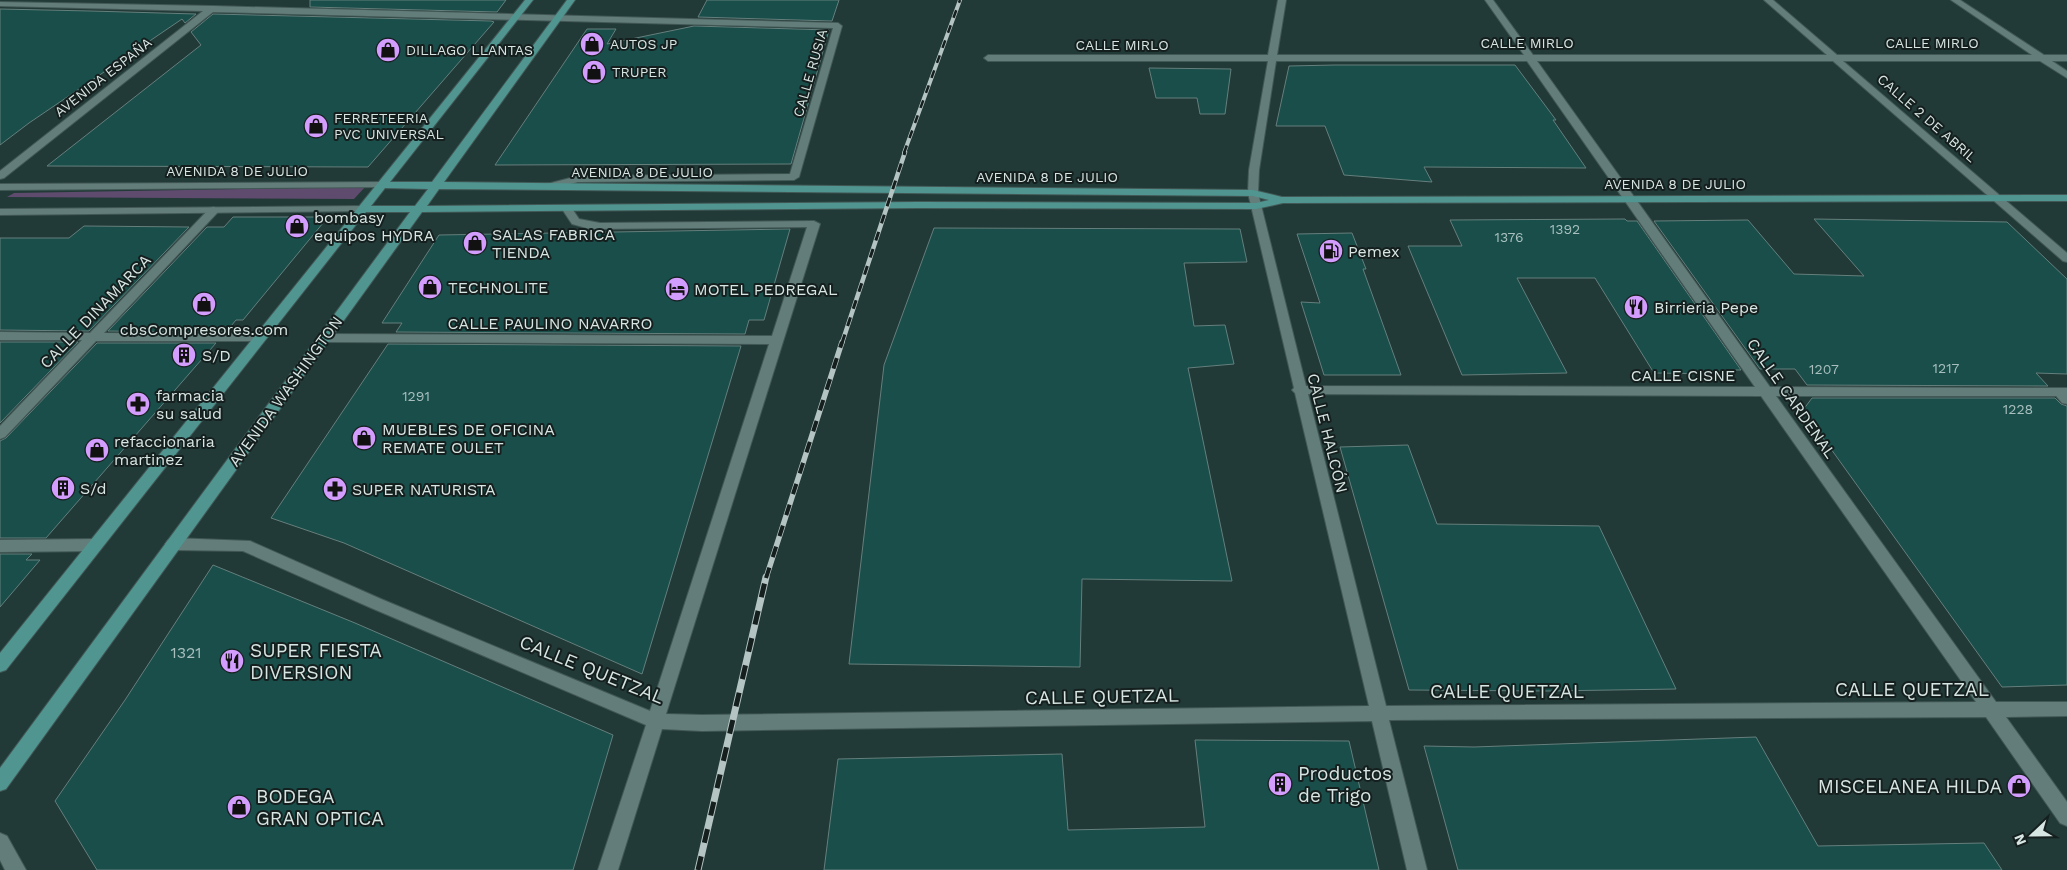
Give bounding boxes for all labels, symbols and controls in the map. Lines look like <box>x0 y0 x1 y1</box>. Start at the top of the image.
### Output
street label: CALLE RUSIA <box>790 27 830 119</box>
shop icon: AUTOS JP <box>579 31 605 57</box>
street label: AVENIDA ESPAÑA <box>51 34 155 120</box>
street label: CALLE MIRLO <box>1480 35 1574 51</box>
street label: CALLE MIRLO <box>1885 35 1979 51</box>
place label: AUTOS JP <box>610 36 677 52</box>
shop icon: DILLAGO LLANTAS <box>375 37 401 63</box>
street label: CALLE MIRLO <box>1075 37 1169 53</box>
place label: DILLAGO LLANTAS <box>406 42 533 58</box>
shop icon: TRUPER <box>581 59 607 85</box>
place label: TRUPER <box>612 64 666 80</box>
street label: CALLE 2 DE ABRIL <box>1874 71 1980 165</box>
place label: FERRETEERIA PVC UNIVERSAL <box>334 110 444 142</box>
shop icon: FERRETEERIA PVC UNIVERSAL <box>303 113 329 139</box>
street label: AVENIDA 8 DE JULIO <box>166 163 308 179</box>
street label: AVENIDA 8 DE JULIO <box>571 164 713 180</box>
street label: AVENIDA 8 DE JULIO <box>976 169 1118 185</box>
street label: AVENIDA 8 DE JULIO <box>1604 176 1746 192</box>
place label: bombasy equipos HYDRA <box>314 208 435 245</box>
shop icon: bombasy equipos HYDRA <box>284 213 310 239</box>
house number: 1392 <box>1550 221 1580 237</box>
place label: SALAS FABRICA TIENDA <box>492 225 615 262</box>
house number: 1376 <box>1494 229 1524 245</box>
shop icon: SALAS FABRICA TIENDA <box>462 230 488 256</box>
fuel station icon: Pemex <box>1318 238 1344 264</box>
place label: Pemex <box>1348 242 1400 261</box>
street label: CALLE DINAMARCA <box>36 250 155 372</box>
shop icon: TECHNOLITE <box>417 274 443 300</box>
hotel icon: MOTEL PEDREGAL <box>664 276 690 302</box>
place label: TECHNOLITE <box>448 278 548 297</box>
place label: MOTEL PEDREGAL <box>694 280 838 299</box>
shop icon: cbsCompresores.com <box>191 291 217 317</box>
restaurant icon: Birrieria Pepe <box>1623 294 1649 320</box>
place label: Birrieria Pepe <box>1654 298 1758 317</box>
street label: AVENIDA WASHINGTON <box>225 313 346 470</box>
street label: CALLE PAULINO NAVARRO <box>448 314 652 333</box>
place label: cbsCompresores.com <box>120 320 288 339</box>
street label: CALLE CARDENAL <box>1743 335 1840 462</box>
building icon: S/D <box>171 342 197 368</box>
place label: S/D <box>202 346 231 365</box>
house number: 1217 <box>1933 360 1960 376</box>
house number: 1207 <box>1809 361 1839 377</box>
street label: CALLE CISNE <box>1631 366 1735 385</box>
street label: CALLE HALCÓN <box>1303 371 1352 495</box>
place label: farmacia su salud <box>156 386 224 423</box>
house number: 1291 <box>402 388 430 404</box>
pharmacy icon: farmacia su salud <box>125 391 151 417</box>
house number: 1228 <box>2003 401 2033 417</box>
place label: MUEBLES DE OFICINA REMATE OULET <box>382 420 555 457</box>
shop icon: MUEBLES DE OFICINA REMATE OULET <box>351 425 377 451</box>
place label: refaccionaria martinez <box>114 432 215 469</box>
shop icon: refaccionaria martinez <box>84 437 110 463</box>
building icon: S/d <box>50 475 76 501</box>
pharmacy icon: SUPER NATURISTA <box>322 476 348 502</box>
place label: S/d <box>80 479 107 498</box>
place label: SUPER NATURISTA <box>352 480 496 499</box>
street label: CALLE QUETZAL <box>516 630 668 709</box>
place label: SUPER FIESTA DIVERSION <box>250 639 382 684</box>
house number: 1321 <box>170 643 202 662</box>
restaurant icon: SUPER FIESTA DIVERSION <box>219 648 245 674</box>
street label: CALLE QUETZAL <box>1835 678 1989 701</box>
street label: CALLE QUETZAL <box>1430 680 1584 703</box>
street label: CALLE QUETZAL <box>1025 684 1179 709</box>
place label: Productos de Trigo <box>1298 762 1392 807</box>
building icon: Productos de Trigo <box>1267 771 1293 797</box>
shop icon: MISCELANEA HILDA <box>2006 773 2032 799</box>
place label: MISCELANEA HILDA <box>1818 775 2002 798</box>
place label: BODEGA GRAN OPTICA <box>256 785 384 830</box>
shop icon: BODEGA GRAN OPTICA <box>226 794 252 820</box>
north arrow <box>2007 810 2057 860</box>
text: N <box>2011 832 2029 848</box>

